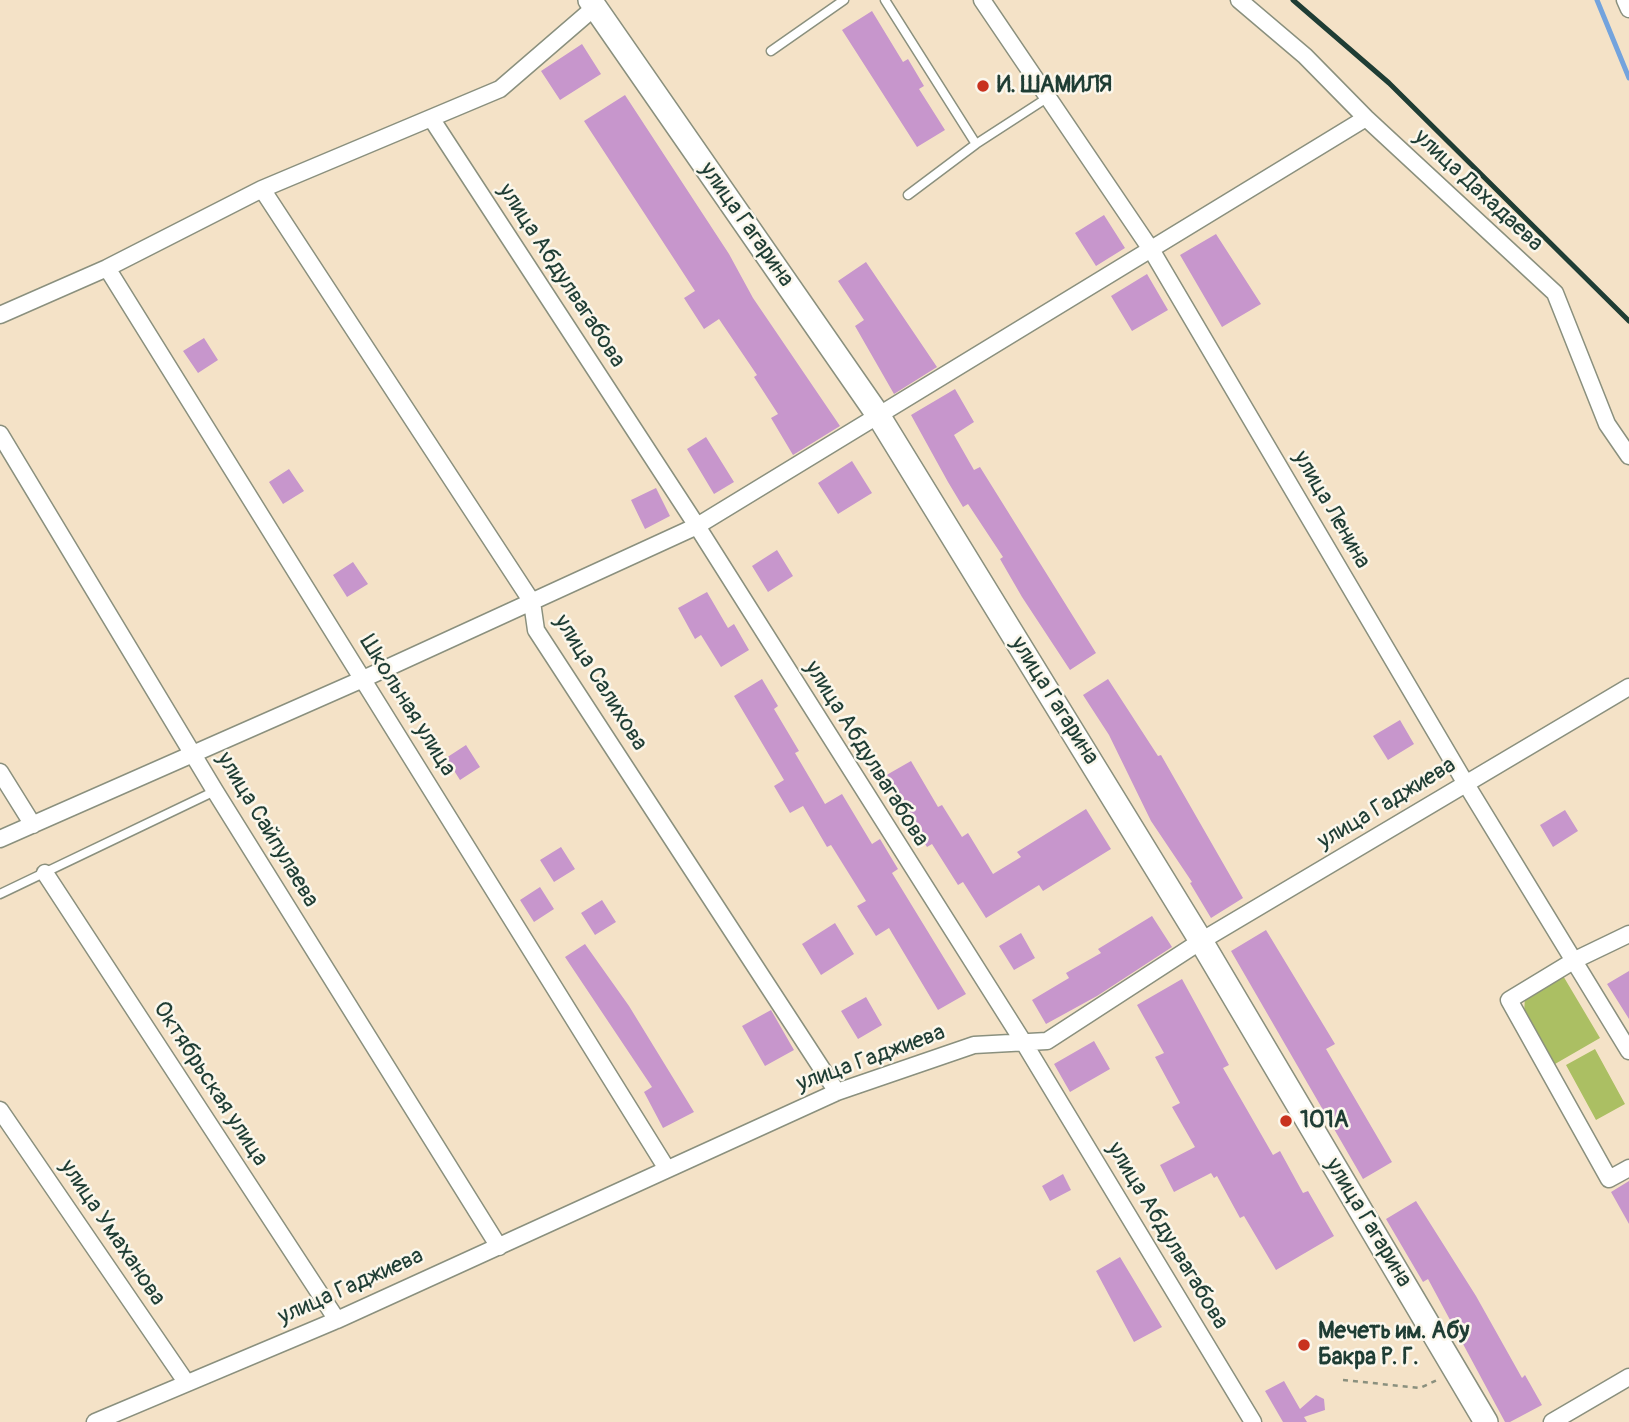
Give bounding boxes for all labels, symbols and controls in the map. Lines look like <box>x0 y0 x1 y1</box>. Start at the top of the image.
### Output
place label: И. ШАМИЛЯ <box>997 72 1112 100</box>
marker: И. ШАМИЛЯ <box>975 78 991 94</box>
street label: улица Дахадаева <box>1408 124 1548 258</box>
street label: улица Гагарина <box>693 157 799 293</box>
street label: улица Абдулвагабова <box>491 179 631 373</box>
street label: улица Ленина <box>1286 446 1376 574</box>
street label: улица Салихова <box>547 610 653 756</box>
street label: Школьная улица <box>353 630 461 782</box>
street label: улица Гагарина <box>1004 632 1104 770</box>
street label: улица Абдулвагабова <box>798 656 934 852</box>
street label: улица Сайпулаева <box>210 748 324 912</box>
street label: улица Гаджиева <box>1313 752 1461 856</box>
street label: Октябрьская улица <box>146 996 274 1172</box>
street label: улица Гаджиева <box>793 1019 949 1099</box>
place label: 101А <box>1300 1107 1349 1135</box>
marker: 101А <box>1278 1113 1294 1129</box>
street label: улица Абдулвагабова <box>1100 1137 1234 1335</box>
street label: улица Гагарина <box>1319 1153 1417 1293</box>
street label: улица Умаханова <box>53 1155 171 1311</box>
street label: улица Гаджиева <box>274 1243 428 1331</box>
place label: Мечеть им. Абу Бакра Р. Г. <box>1318 1318 1469 1372</box>
marker: Мечеть им. Абу Бакра Р. Г. <box>1296 1337 1312 1353</box>

